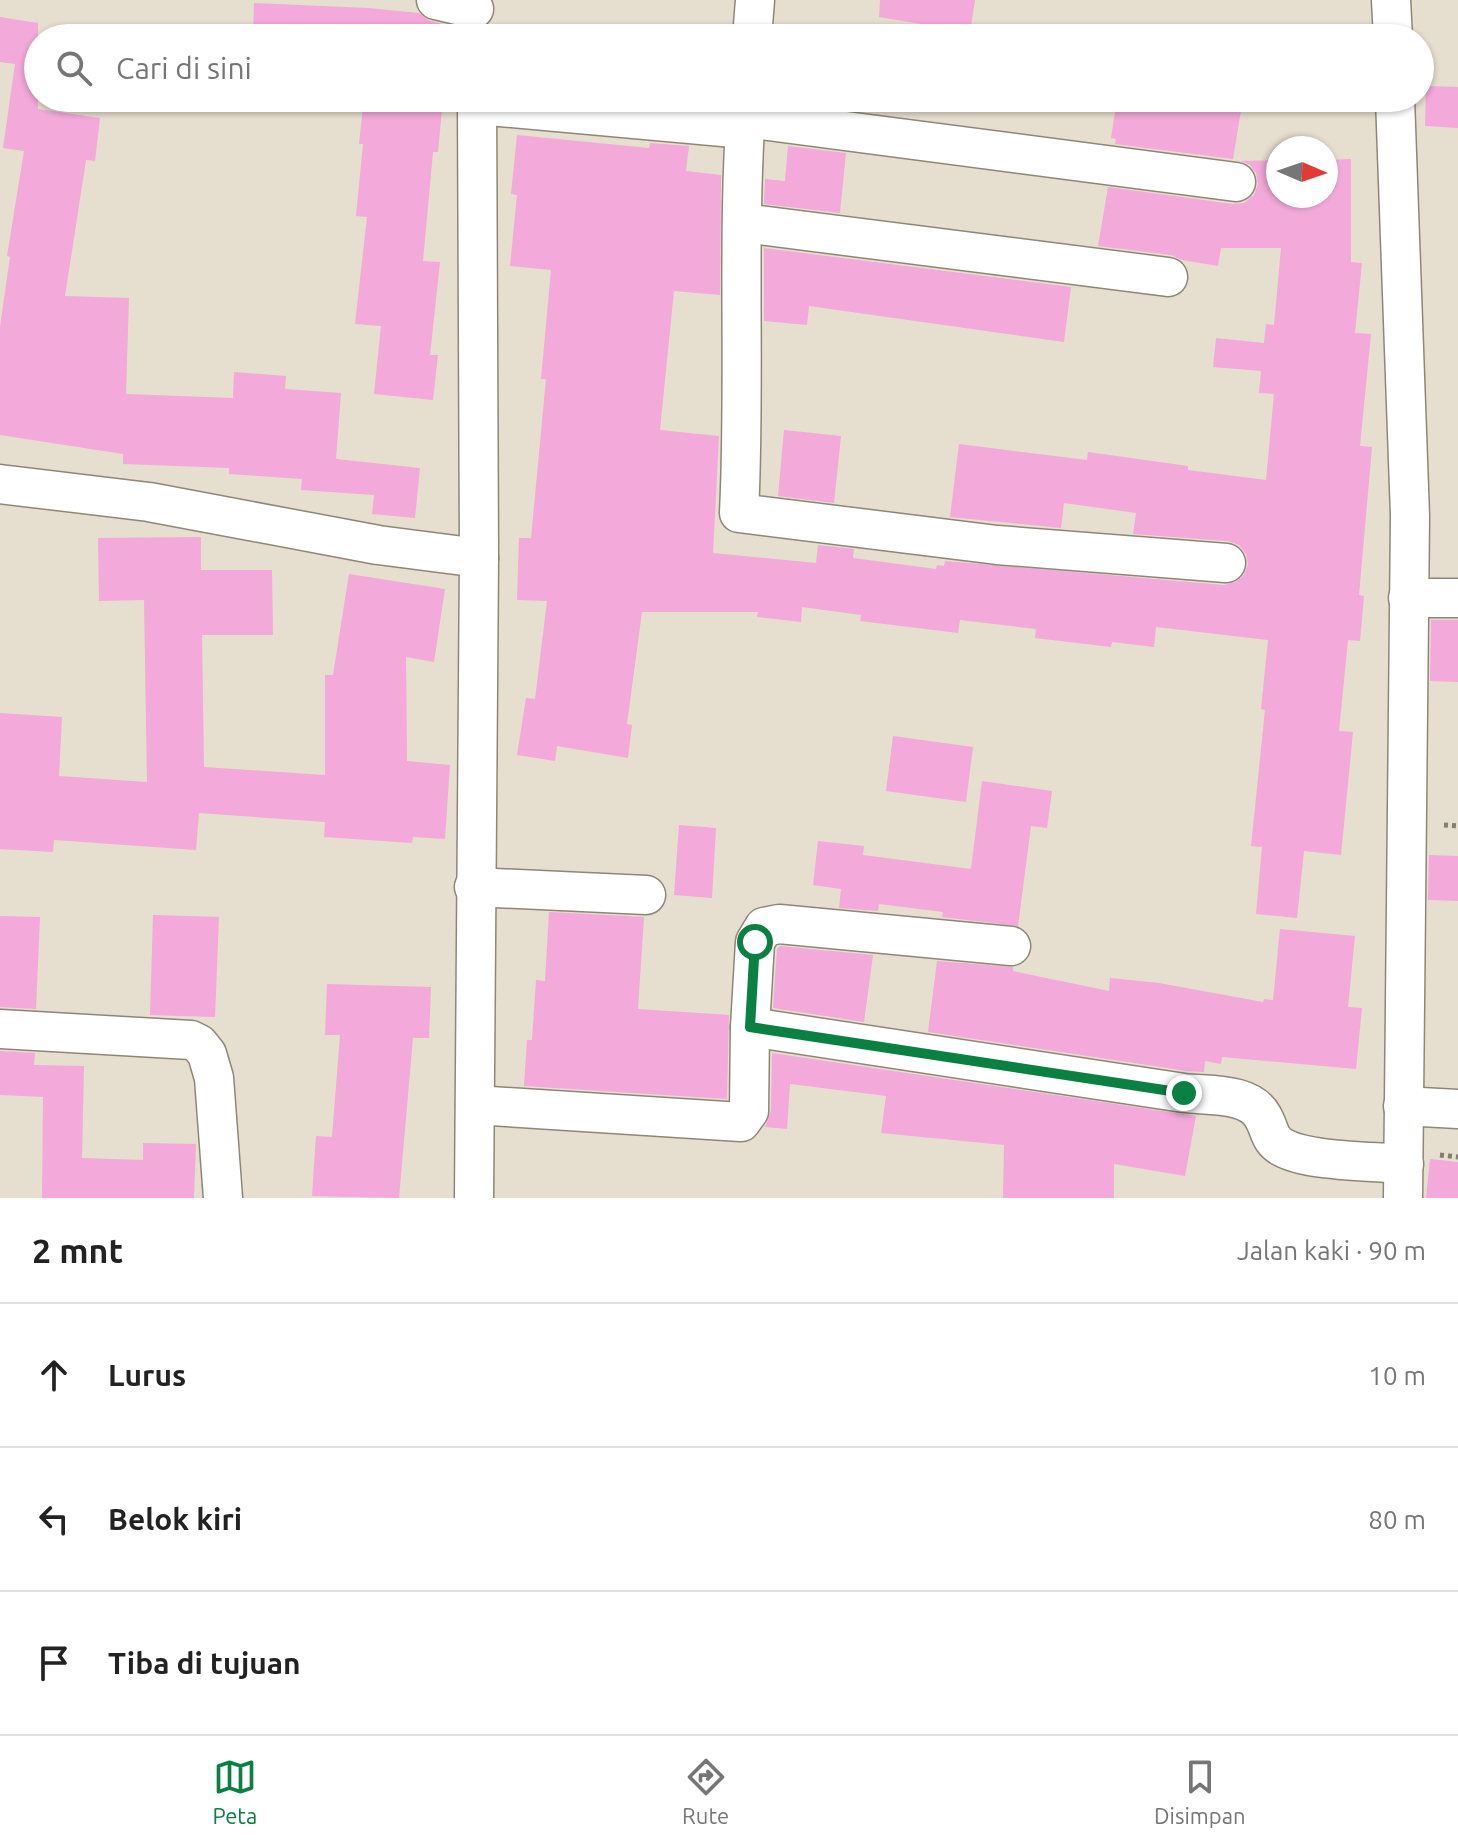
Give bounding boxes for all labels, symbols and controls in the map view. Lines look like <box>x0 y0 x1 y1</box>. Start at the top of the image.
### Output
search box <box>24 24 1434 112</box>
icon: search <box>52 46 96 90</box>
text: Cari di sini <box>116 51 252 85</box>
north arrow <box>1266 136 1338 208</box>
route start <box>737 924 773 960</box>
route end <box>1166 1075 1202 1111</box>
text: 2 mnt <box>32 1231 123 1269</box>
text: Jalan kaki · 90 m <box>1237 1236 1426 1265</box>
icon: ahead <box>32 1353 76 1397</box>
text: Lurus <box>108 1358 186 1392</box>
text: 10 m <box>1368 1361 1426 1390</box>
icon: left <box>32 1497 76 1541</box>
text: Belok kiri <box>108 1502 242 1536</box>
text: 80 m <box>1368 1505 1426 1534</box>
icon: arrive <box>32 1641 76 1685</box>
text: Tiba di tujuan <box>108 1646 301 1680</box>
tab: Peta <box>212 1755 257 1828</box>
tab: Rute <box>682 1755 729 1828</box>
tab: Disimpan <box>1154 1755 1246 1828</box>

